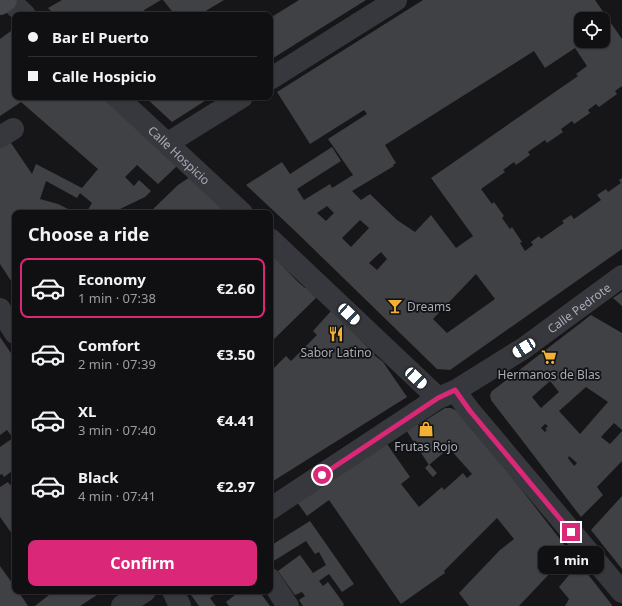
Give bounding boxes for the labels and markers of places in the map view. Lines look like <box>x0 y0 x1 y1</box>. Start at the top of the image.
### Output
bar icon: Dreams <box>386 297 404 315</box>
place label: Dreams <box>407 298 451 315</box>
restaurant icon: Sabor Latino <box>327 325 345 343</box>
place label: Sabor Latino <box>300 344 372 361</box>
supermarket icon: Hermanos de Blas <box>540 348 558 366</box>
place label: Hermanos de Blas <box>498 366 601 383</box>
shop icon: Frutas Rojo <box>417 420 435 438</box>
place label: Frutas Rojo <box>394 438 458 455</box>

